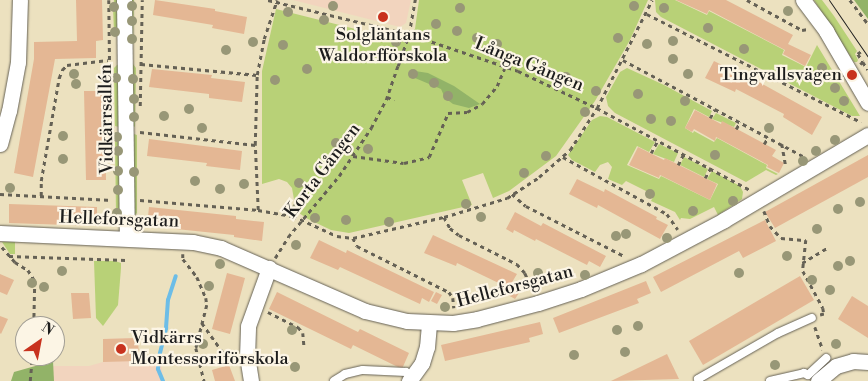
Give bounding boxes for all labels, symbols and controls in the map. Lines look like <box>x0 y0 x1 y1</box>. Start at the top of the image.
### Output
marker: Solgläntans Waldorfförskola <box>377 11 389 23</box>
place label: Solgläntans Waldorfförskola <box>319 25 447 68</box>
street label: Långa Gången <box>471 33 587 97</box>
street label: Vidkärrsallén <box>95 64 119 174</box>
place label: Tingvallsvägen <box>720 64 842 86</box>
marker: Tingvallsvägen <box>846 69 858 81</box>
street label: Korta Gången <box>280 119 366 223</box>
street label: Helleforsgatan <box>59 207 179 233</box>
street label: Helleforsgatan <box>454 261 576 313</box>
north arrow <box>15 316 65 366</box>
text: N <box>38 319 57 340</box>
place label: Vidkärrs Montessoriförskola <box>131 328 289 370</box>
marker: Vidkärrs Montessoriförskola <box>115 343 127 355</box>

